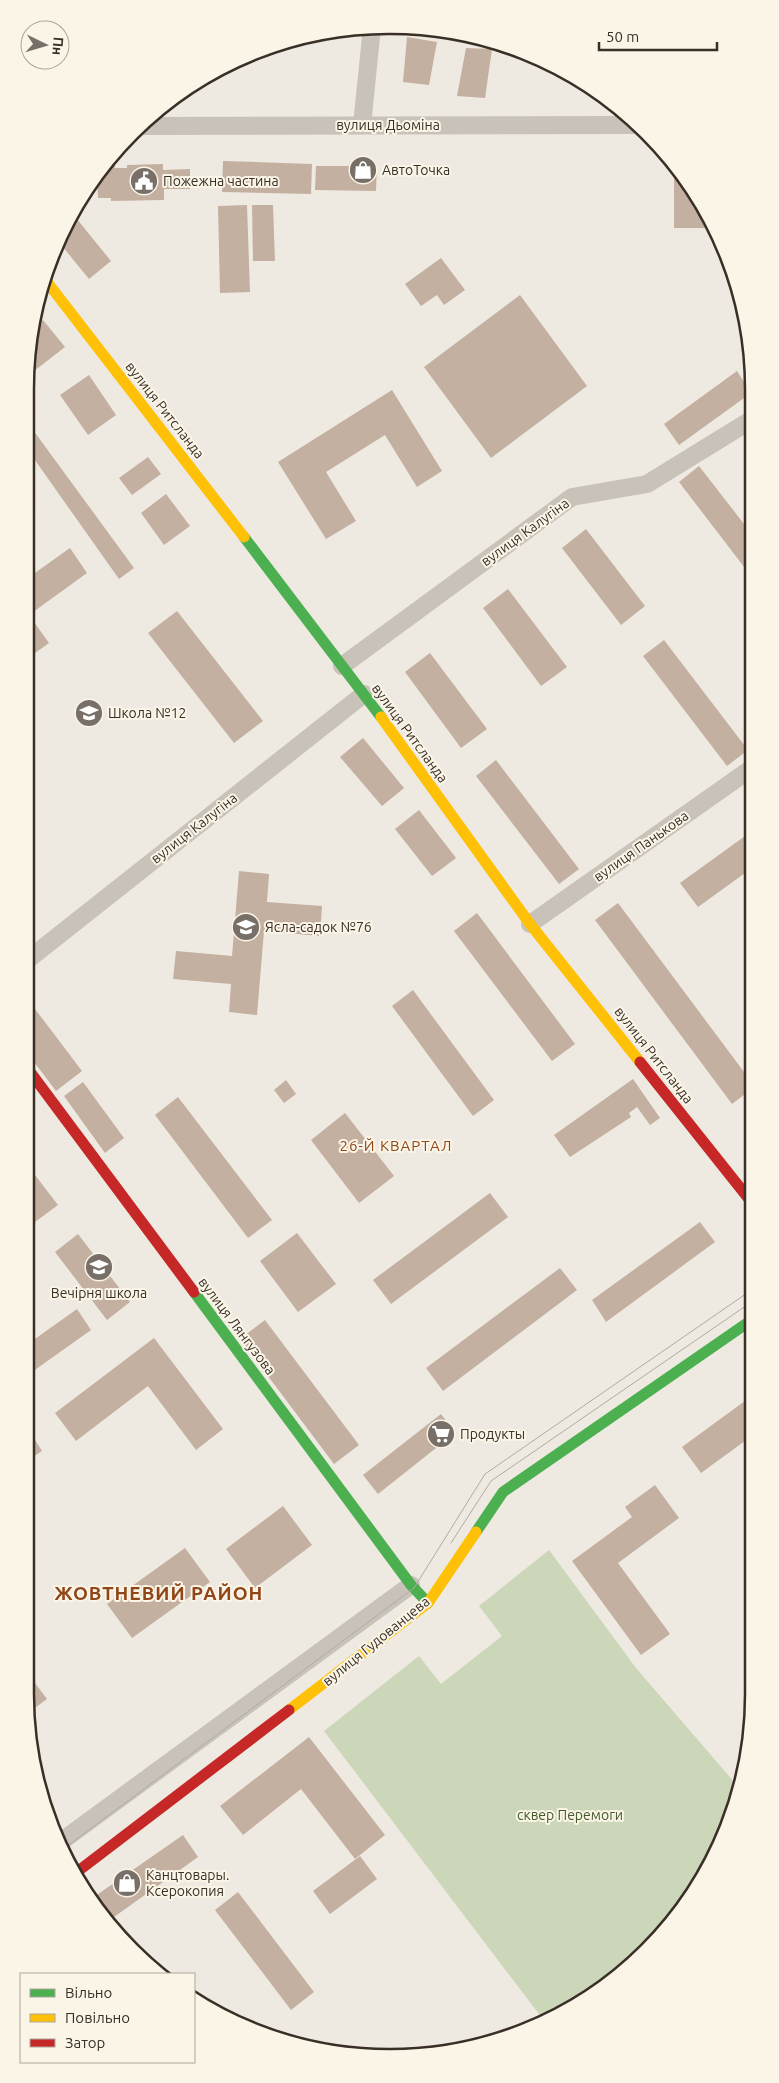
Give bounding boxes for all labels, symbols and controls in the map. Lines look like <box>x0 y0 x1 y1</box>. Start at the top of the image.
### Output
north arrow <box>20 20 70 70</box>
scale bar <box>599 20 716 52</box>
text: 50 m <box>606 28 639 45</box>
text: Пн <box>49 36 67 56</box>
street label: вулиця Дьоміна <box>336 117 440 133</box>
shop icon: АвтоТочка <box>348 155 378 185</box>
place label: АвтоТочка <box>382 162 450 178</box>
public building icon: Пожежна частина <box>129 166 159 196</box>
place label: Пожежна частина <box>163 173 279 189</box>
street label: вулиця Ритсланда <box>122 359 208 461</box>
street label: вулиця Калугіна <box>478 495 572 569</box>
street label: вулиця Ритсланда <box>369 680 451 786</box>
school or university icon: Школа №12 <box>74 698 104 728</box>
place label: Школа №12 <box>108 705 187 721</box>
street label: вулиця Калугіна <box>148 789 240 867</box>
street label: вулиця Панькова <box>591 807 691 885</box>
school or university icon: Ясла-садок №76 <box>231 912 261 942</box>
place label: Ясла-садок №76 <box>265 919 372 935</box>
street label: вулиця Ритсланда <box>611 1004 697 1106</box>
district label: 26-Й КВАРТАЛ <box>340 1137 452 1154</box>
school or university icon: Вечірня школа <box>84 1252 114 1282</box>
street label: вулиця Лянгузова <box>195 1274 279 1378</box>
place label: Вечірня школа <box>51 1285 147 1301</box>
supermarket icon: Продукты <box>426 1419 456 1449</box>
place label: Продукты <box>460 1426 525 1442</box>
district label: ЖОВТНЕВИЙ РАЙОН <box>55 1582 263 1604</box>
street label: вулиця Гудованцева <box>319 1593 433 1689</box>
park label: сквер Перемоги <box>517 1807 623 1823</box>
place label: Канцтовары. Ксерокопия <box>146 1867 229 1899</box>
shop icon: Канцтовары. Ксерокопия <box>112 1868 142 1898</box>
legend <box>20 1973 195 2063</box>
text: Вільно <box>65 1984 112 2001</box>
text: Повільно <box>65 2009 130 2026</box>
text: Затор <box>65 2034 105 2051</box>

